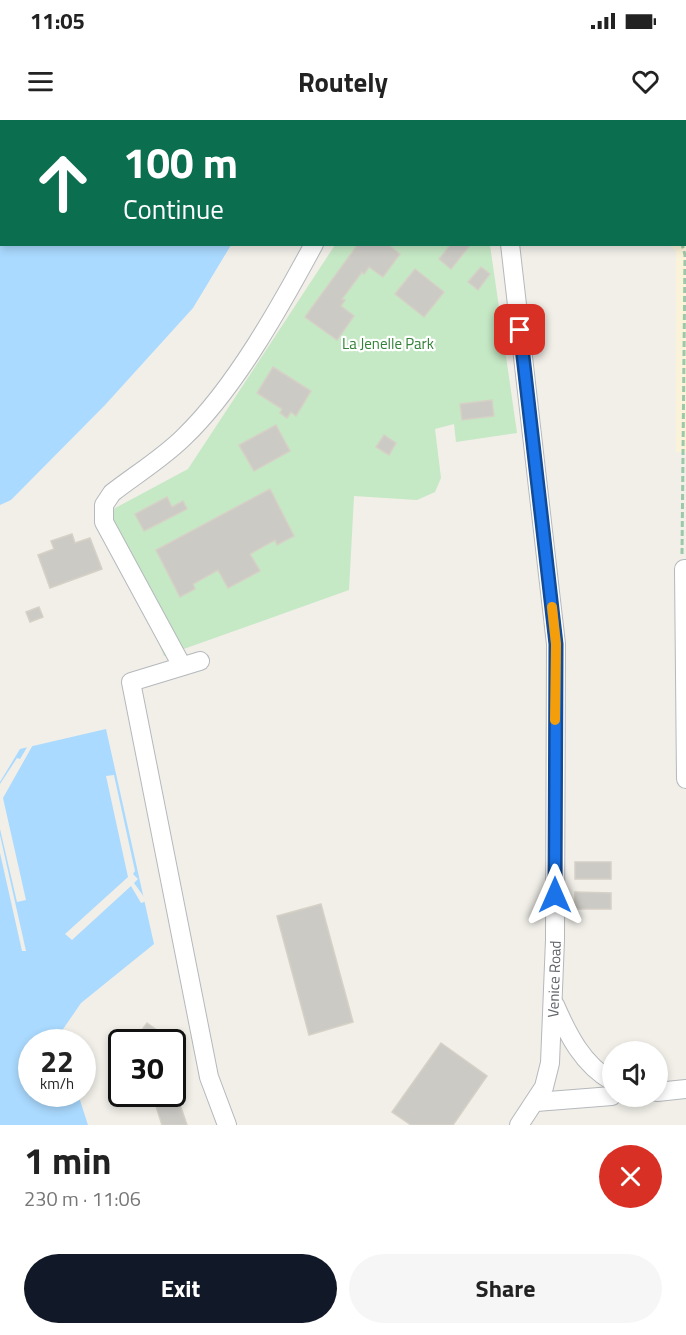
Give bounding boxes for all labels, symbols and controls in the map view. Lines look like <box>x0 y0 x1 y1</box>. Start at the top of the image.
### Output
text: 11:05 <box>30 4 85 38</box>
text: Routely <box>298 61 388 102</box>
icon: menu <box>24 65 57 98</box>
icon: heart <box>629 65 662 98</box>
text: 100 m <box>123 130 238 194</box>
icon: ahead <box>24 144 102 222</box>
text: Continue <box>123 188 224 229</box>
pin <box>494 304 545 355</box>
icon: arrive <box>503 313 536 346</box>
park label: La Jenelle Park <box>342 332 434 355</box>
position arrow <box>523 863 587 927</box>
street label: Venice Road <box>541 940 567 1018</box>
speed limit sign: 30 <box>108 1029 186 1107</box>
text: 22 <box>40 1038 74 1084</box>
map controls <box>602 1041 668 1107</box>
button: sound <box>602 1041 668 1107</box>
text: km/h <box>40 1072 74 1095</box>
text: 1 min <box>24 1133 111 1188</box>
button: close <box>599 1145 662 1208</box>
text: 230 m · 11:06 <box>24 1183 141 1214</box>
button: Exit <box>24 1254 337 1323</box>
button: Share <box>349 1254 662 1323</box>

